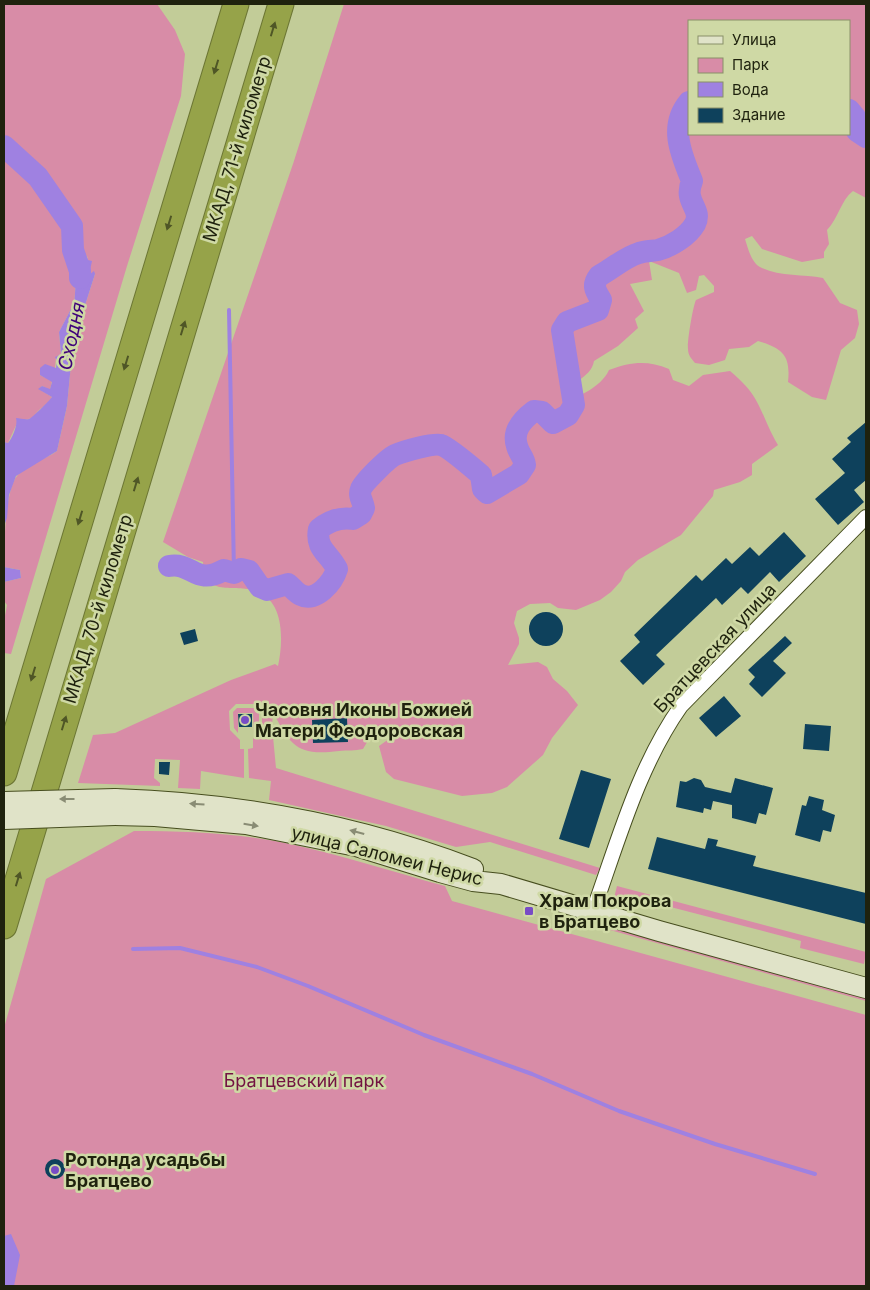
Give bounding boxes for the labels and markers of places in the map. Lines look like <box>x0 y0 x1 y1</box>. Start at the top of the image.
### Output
place label: Часовня Иконы Божией Матери Феодоровская <box>255 699 472 741</box>
marker: Часовня Иконы Божией Матери Феодоровская <box>239 714 251 726</box>
place label: Храм Покрова в Братцево <box>539 890 671 932</box>
marker: Храм Покрова в Братцево <box>523 905 535 917</box>
place label: Ротонда усадьбы Братцево <box>65 1149 225 1191</box>
marker: Ротонда усадьбы Братцево <box>49 1164 61 1176</box>

